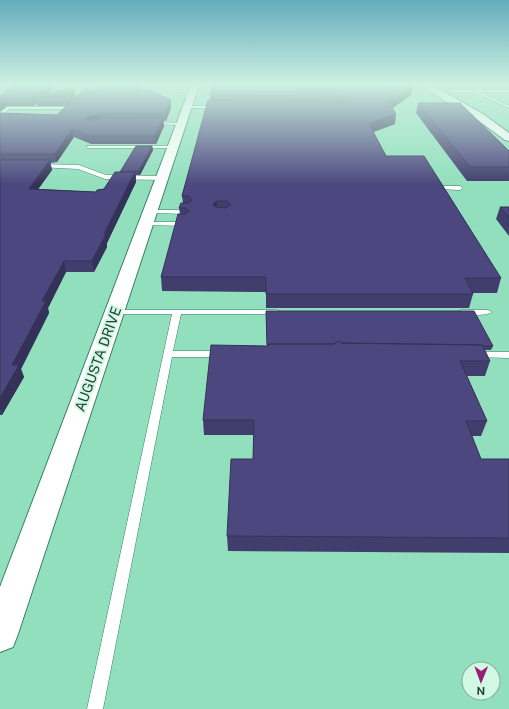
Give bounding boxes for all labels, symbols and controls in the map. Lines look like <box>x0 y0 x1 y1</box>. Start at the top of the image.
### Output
street label: AUGUSTA DRIVE <box>72 305 124 413</box>
north arrow <box>461 661 501 701</box>
text: N <box>476 685 485 697</box>

